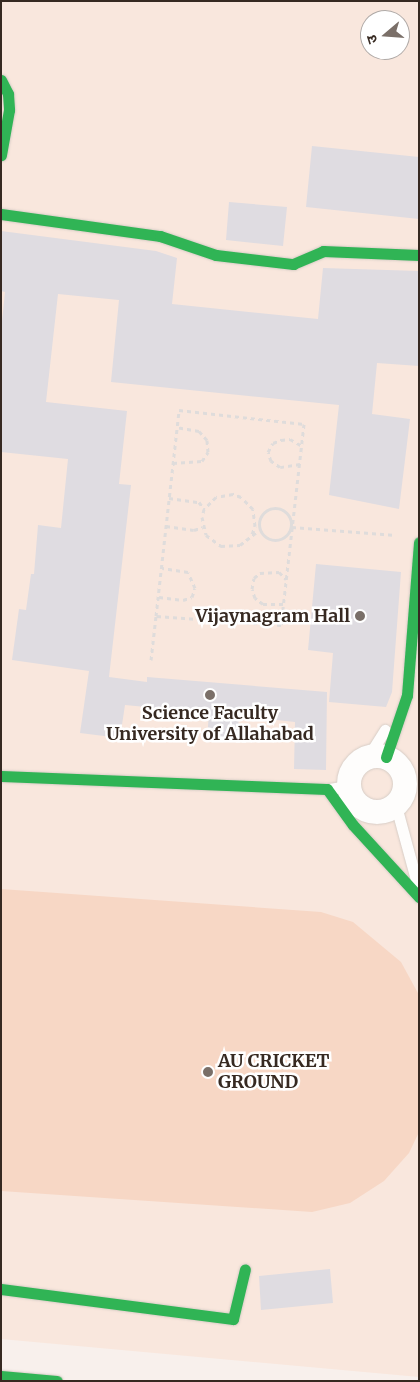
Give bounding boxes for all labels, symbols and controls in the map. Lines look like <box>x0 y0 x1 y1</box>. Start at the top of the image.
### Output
north arrow <box>360 10 410 60</box>
text: उ <box>362 33 382 46</box>
place label: Vijaynagram Hall <box>195 605 350 627</box>
marker: Vijaynagram Hall <box>354 610 366 622</box>
marker: Science Faculty University of Allahabad <box>204 689 216 701</box>
place label: Science Faculty University of Allahabad <box>106 703 314 746</box>
place label: AU CRICKET GROUND <box>218 1051 329 1094</box>
marker: AU CRICKET GROUND <box>202 1066 214 1078</box>

